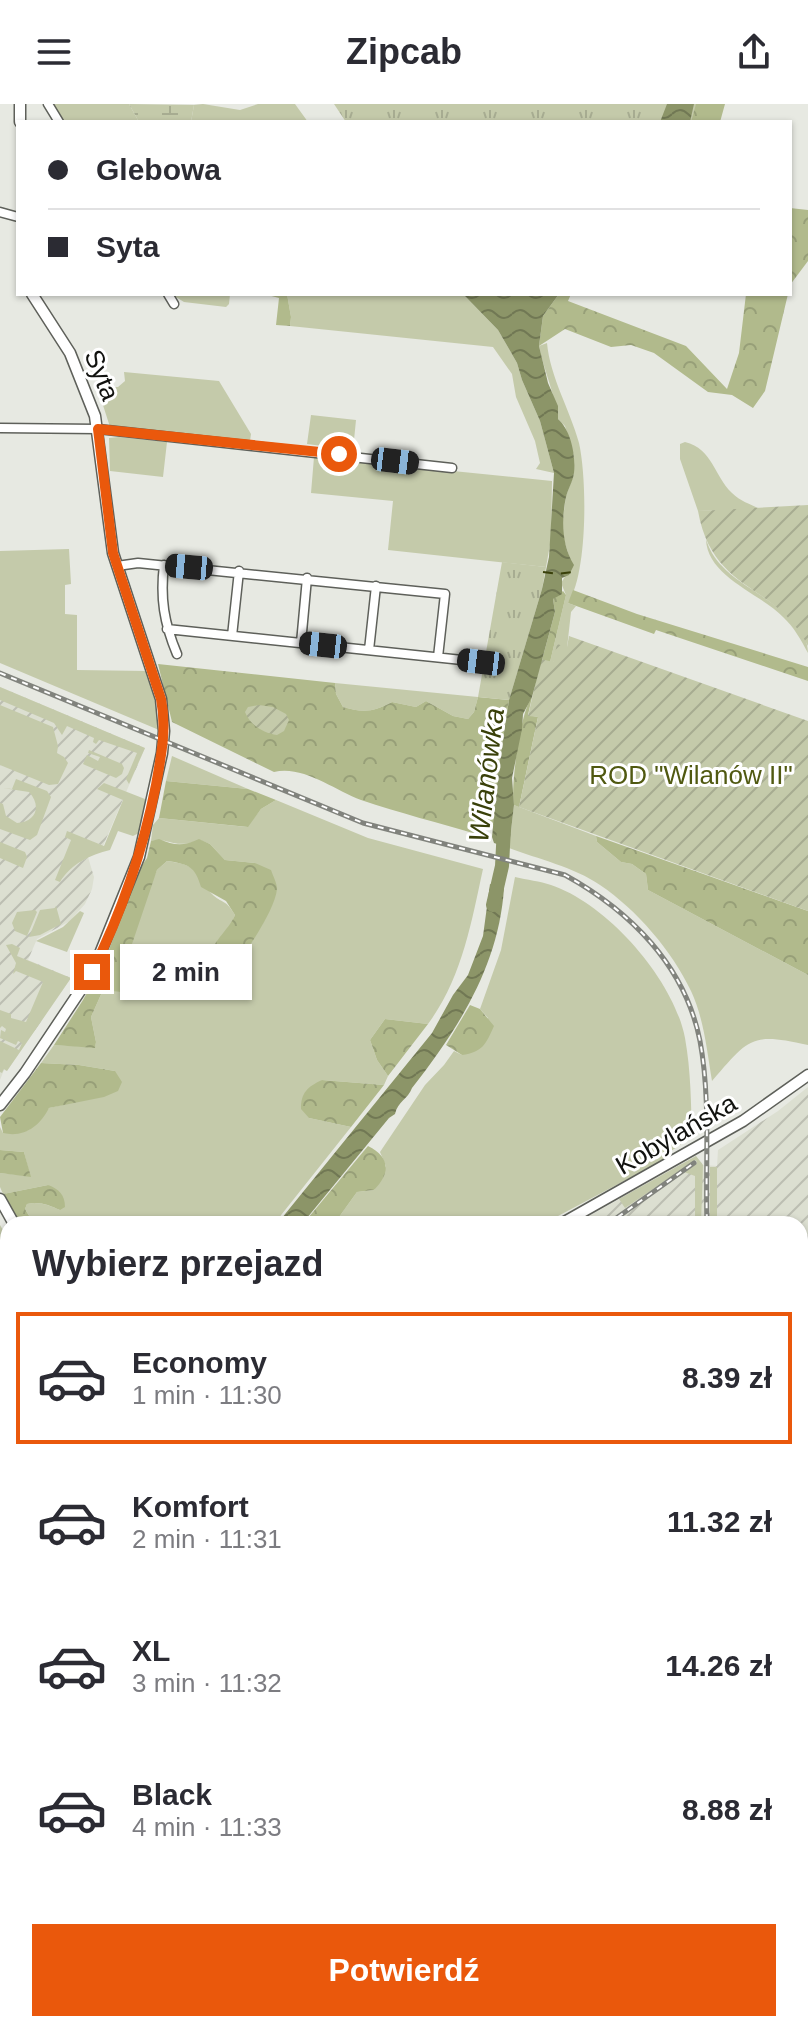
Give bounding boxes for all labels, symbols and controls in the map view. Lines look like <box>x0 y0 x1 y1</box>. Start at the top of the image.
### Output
icon: menu <box>32 30 76 74</box>
icon: share <box>732 30 776 74</box>
text: Zipcab <box>346 31 462 72</box>
text: Glebowa <box>96 153 221 186</box>
text: Syta <box>96 230 159 263</box>
street label: Syta <box>78 345 126 405</box>
route start <box>321 436 357 472</box>
car <box>370 446 420 476</box>
car <box>164 553 214 581</box>
car <box>298 631 348 659</box>
car <box>456 647 506 677</box>
water label: Wilanówka <box>463 706 510 844</box>
park label: ROD "Wilanów II" <box>589 760 793 790</box>
callout: 2 min <box>120 944 252 1000</box>
route end <box>74 954 110 990</box>
text: 2 min <box>152 957 220 987</box>
street label: Kobylańska <box>610 1087 742 1181</box>
text: Wybierz przejazd <box>32 1243 323 1284</box>
icon: car <box>36 1342 108 1414</box>
text: Economy <box>132 1346 267 1379</box>
text: 8.39 zł <box>682 1361 772 1394</box>
text: 1 min · 11:30 <box>132 1380 282 1410</box>
icon: car <box>36 1486 108 1558</box>
text: Komfort <box>132 1490 249 1523</box>
text: 11.32 zł <box>667 1505 772 1538</box>
text: 2 min · 11:31 <box>132 1524 282 1554</box>
icon: car <box>36 1630 108 1702</box>
text: XL <box>132 1634 170 1667</box>
text: 14.26 zł <box>665 1649 772 1682</box>
text: 3 min · 11:32 <box>132 1668 282 1698</box>
icon: car <box>36 1774 108 1846</box>
text: Black <box>132 1778 212 1811</box>
text: 8.88 zł <box>682 1793 772 1826</box>
text: 4 min · 11:33 <box>132 1812 282 1842</box>
button: Potwierdź <box>32 1924 776 2016</box>

